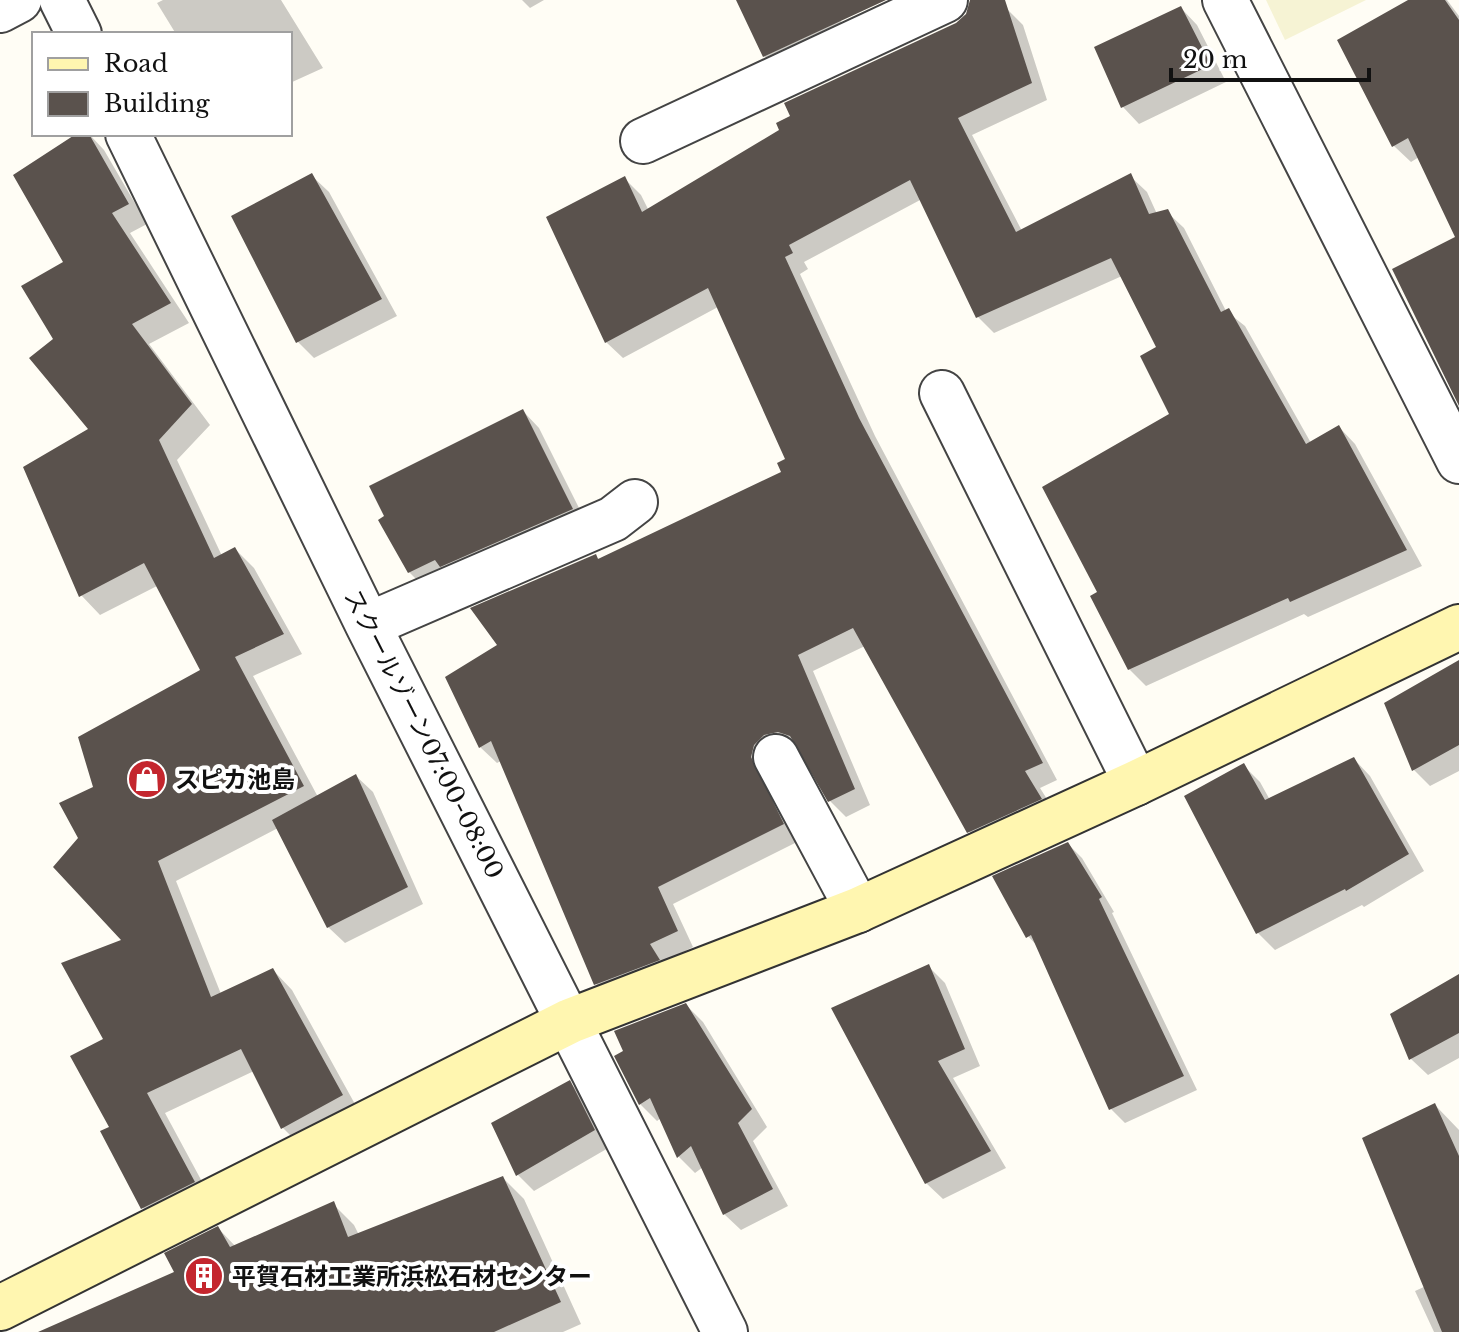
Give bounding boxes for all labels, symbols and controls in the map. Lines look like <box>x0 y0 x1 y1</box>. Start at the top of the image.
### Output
legend <box>32 32 292 136</box>
scale bar <box>1171 32 1369 82</box>
text: 20 m <box>1183 45 1248 74</box>
text: Road <box>104 49 168 78</box>
text: Building <box>104 89 210 118</box>
street label: スクールゾーン07:00-08:00 <box>338 584 510 884</box>
shop icon: スピカ池島 <box>126 758 168 800</box>
place label: スピカ池島 <box>175 765 295 794</box>
building icon: 平賀石材工業所浜松石材センター <box>183 1255 225 1297</box>
place label: 平賀石材工業所浜松石材センター <box>232 1262 592 1291</box>

